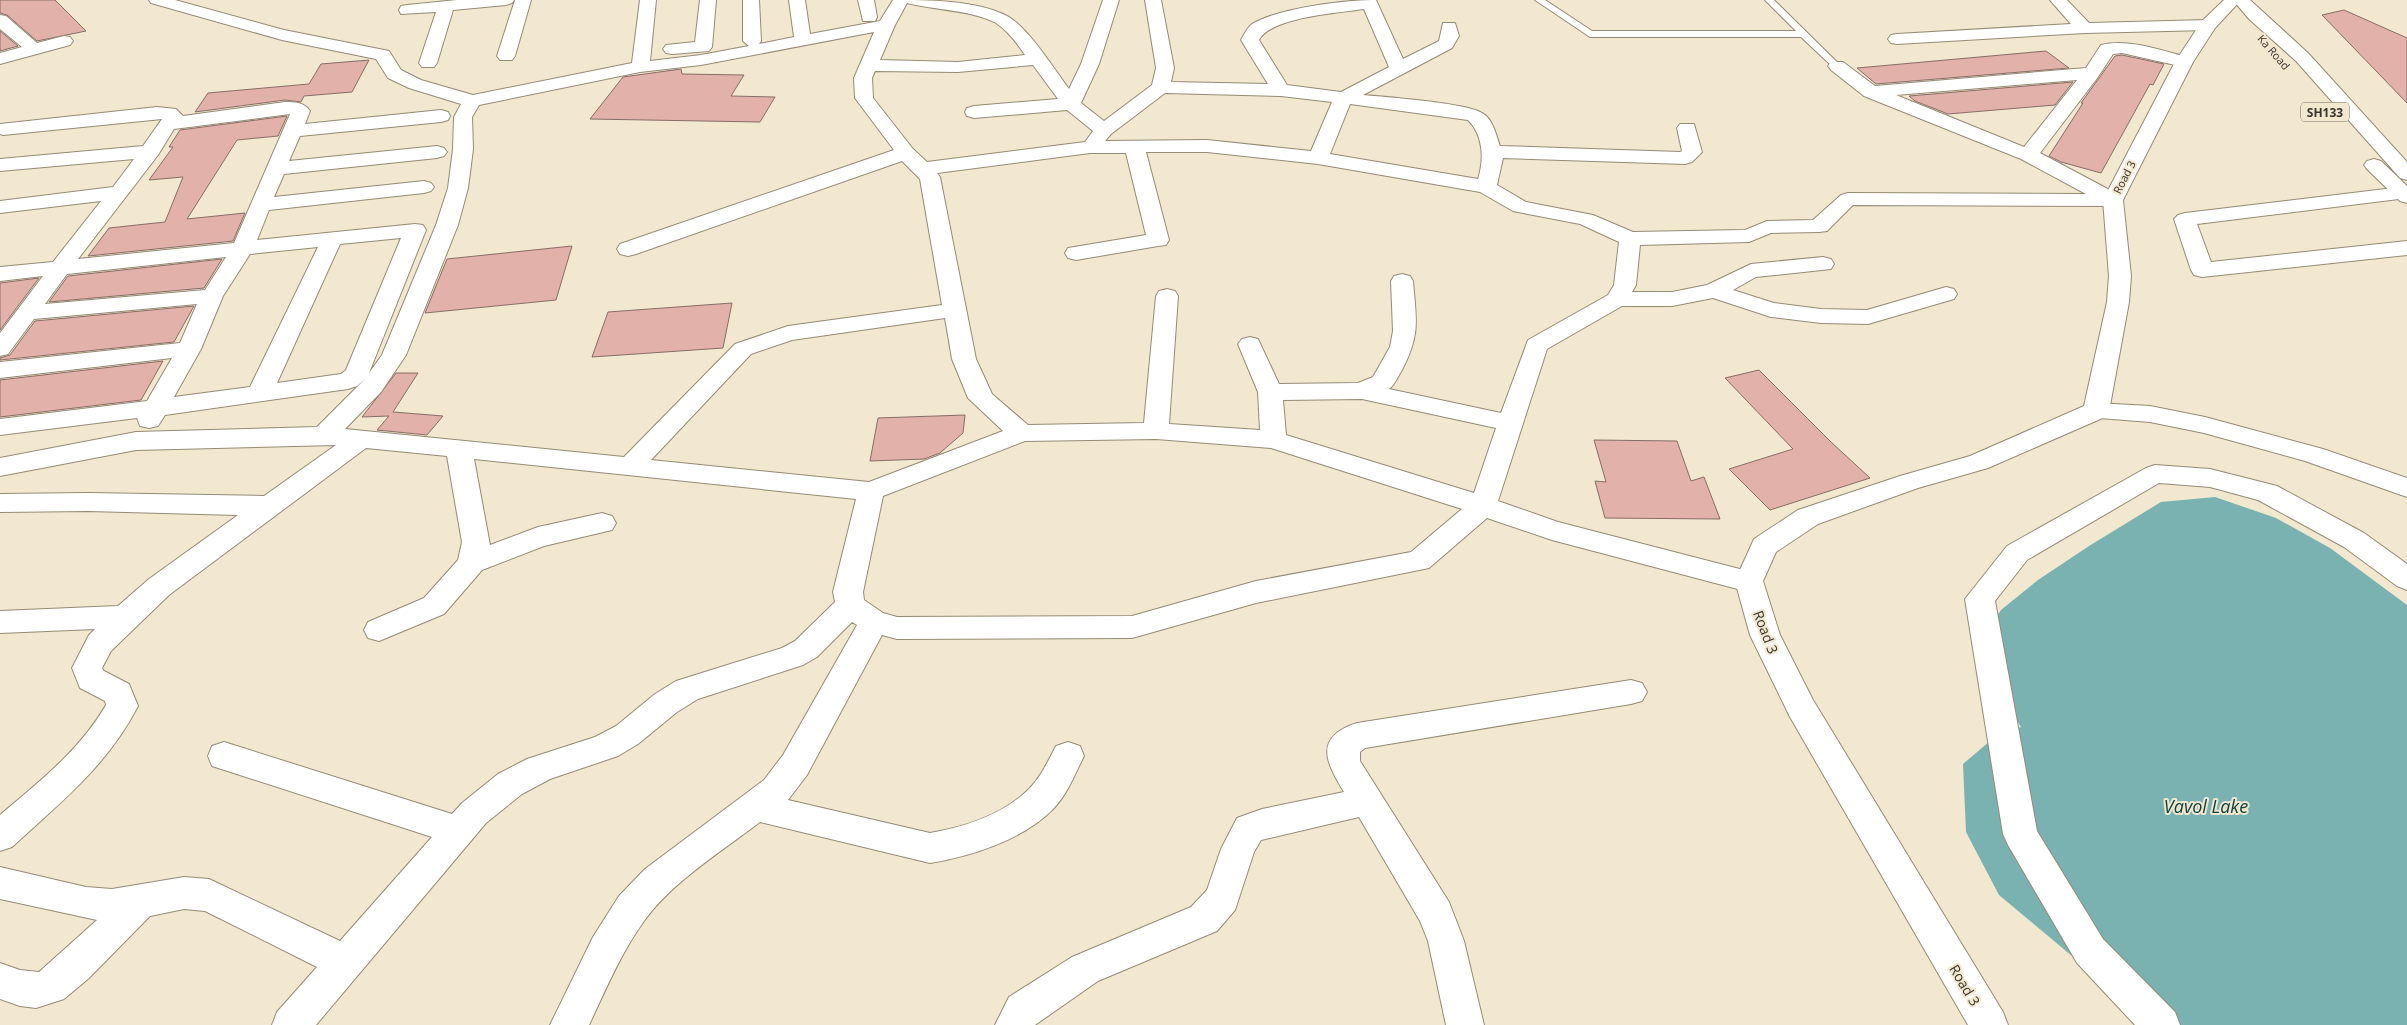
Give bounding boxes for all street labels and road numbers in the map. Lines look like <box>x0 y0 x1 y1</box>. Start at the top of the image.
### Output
street label: Ka Road <box>2255 31 2293 73</box>
road number: SH133 <box>2301 102 2349 121</box>
street label: Road 3 <box>2109 158 2139 196</box>
street label: Road 3 <box>1749 608 1783 656</box>
street label: Road 3 <box>1945 961 1985 1009</box>

